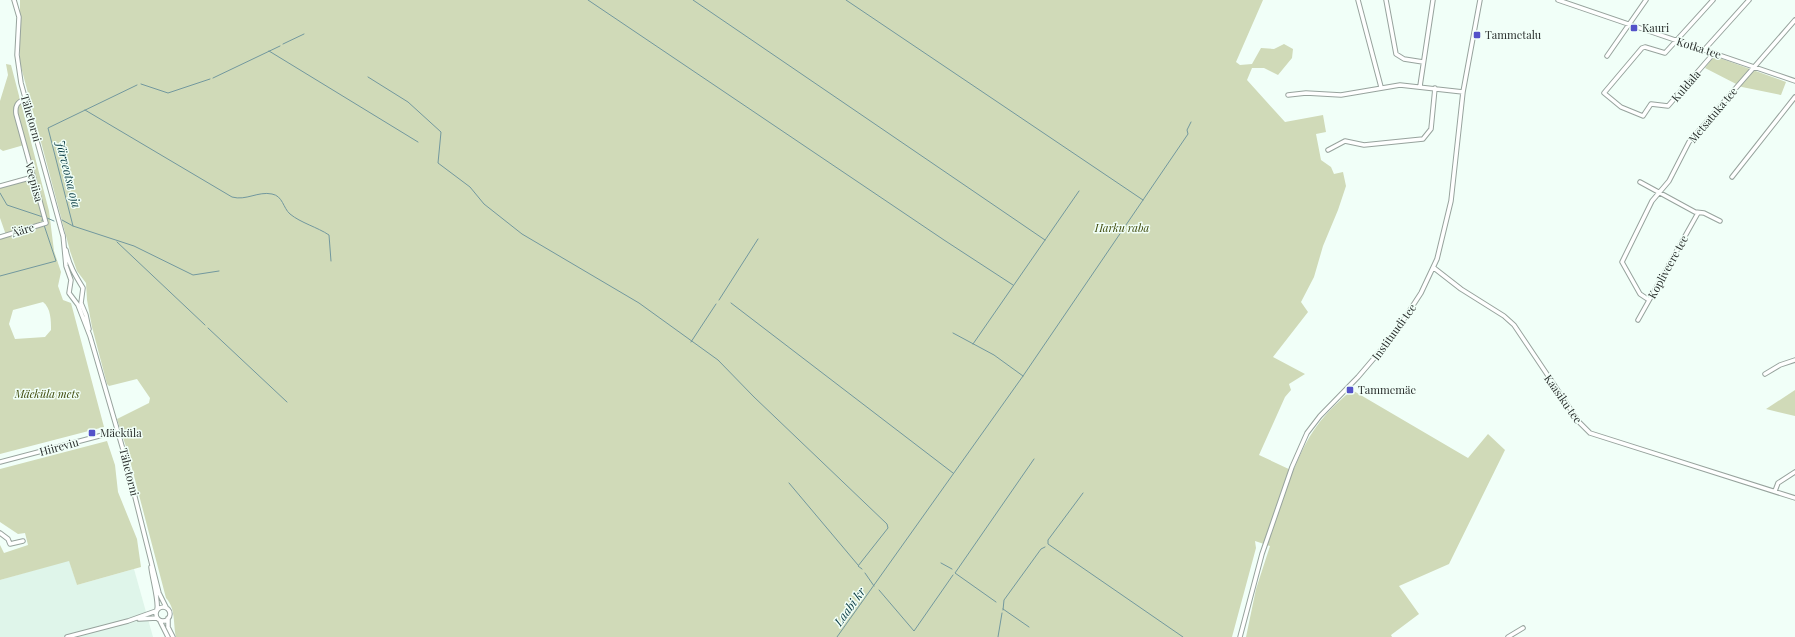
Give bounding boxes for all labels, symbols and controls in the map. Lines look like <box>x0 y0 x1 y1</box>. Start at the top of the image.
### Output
place label: Kauri <box>1642 20 1669 35</box>
marker: Kauri <box>1629 23 1639 33</box>
place label: Tammetalu <box>1485 27 1542 42</box>
marker: Tammetalu <box>1472 30 1482 40</box>
street label: Kotka tee <box>1675 33 1724 62</box>
street label: Kuldala <box>1668 66 1704 105</box>
street label: Metsatuka tee <box>1685 83 1741 146</box>
street label: Tähetorni <box>18 92 45 143</box>
water label: Järveotsa oja <box>53 138 85 209</box>
street label: Veepiisa <box>22 159 47 204</box>
street label: Ääre <box>9 219 36 240</box>
park label: Harku raba <box>1094 220 1150 235</box>
street label: Kopliveere tee <box>1644 232 1691 301</box>
street label: Instituudi tee <box>1368 300 1419 363</box>
street label: Kaasiku tee <box>1541 371 1586 426</box>
place label: Tammemäe <box>1358 382 1417 397</box>
marker: Tammemäe <box>1345 385 1355 395</box>
park label: Mäeküla mets <box>14 386 80 401</box>
place label: Mäeküla <box>100 425 142 440</box>
marker: Mäeküla <box>87 428 97 438</box>
street label: Hiireviu <box>38 434 81 459</box>
street label: Tähetorni <box>116 446 143 497</box>
water label: Laabi kr <box>829 583 869 630</box>

